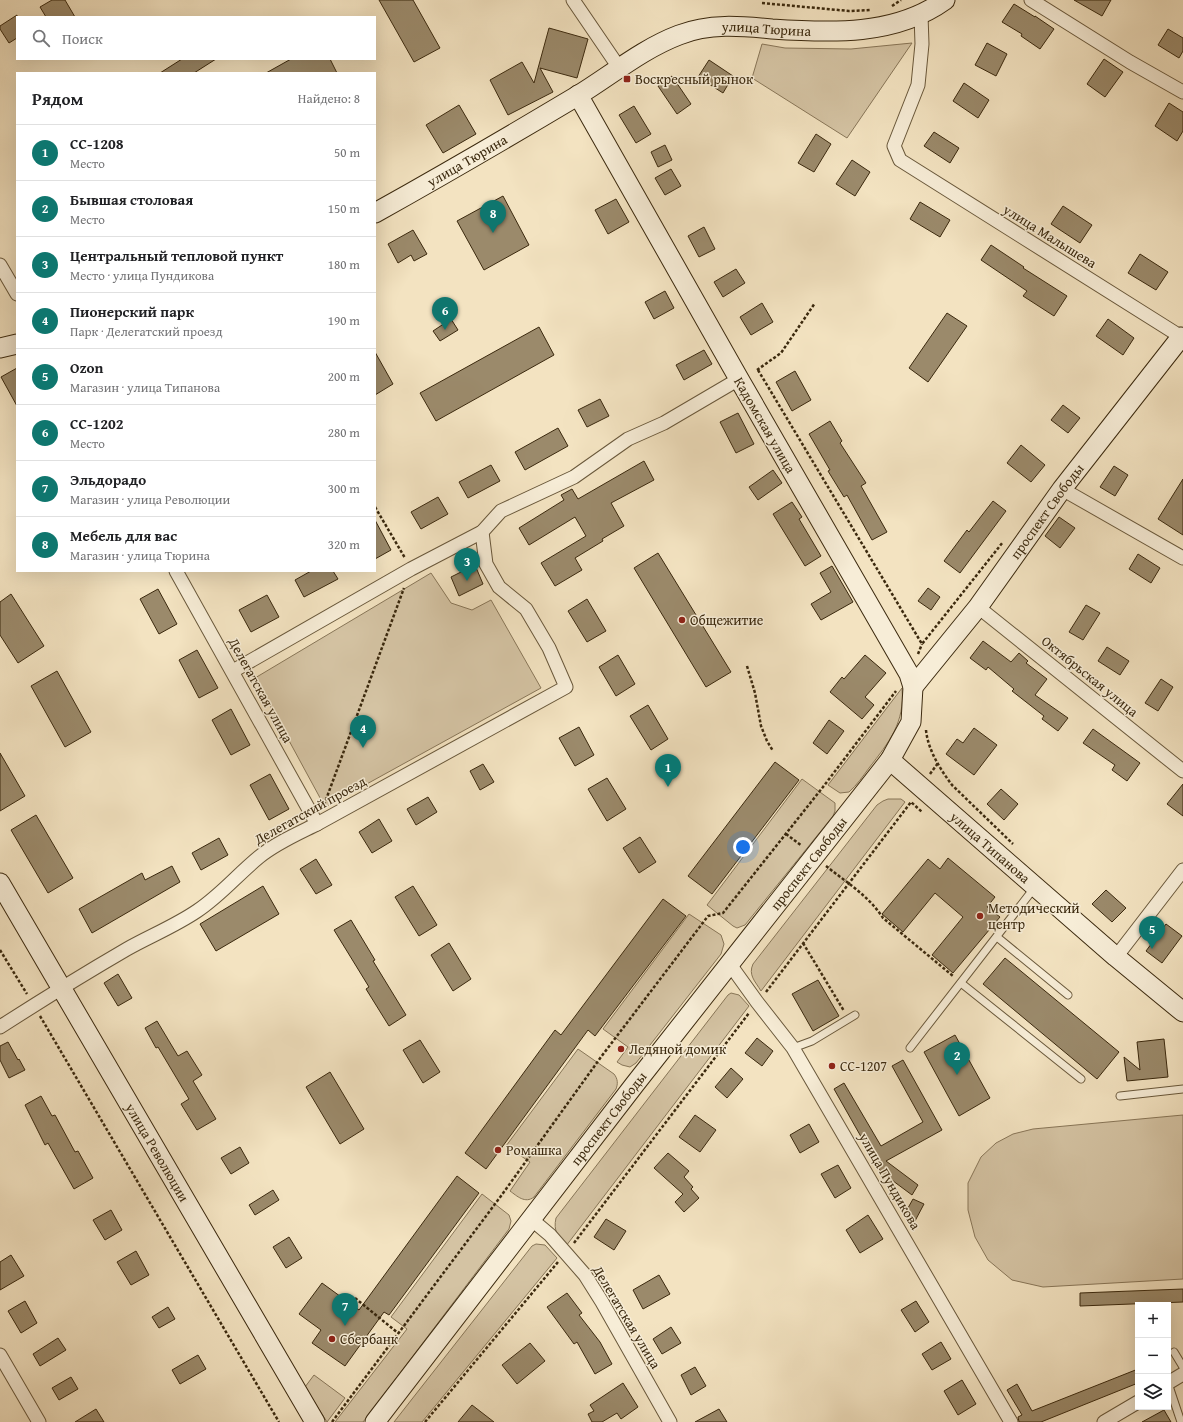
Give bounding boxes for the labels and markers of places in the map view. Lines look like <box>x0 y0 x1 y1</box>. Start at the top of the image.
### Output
place label: Воскресный рынок <box>635 69 754 89</box>
marker: Воскресный рынок <box>622 74 632 84</box>
pin: 8 <box>480 200 506 233</box>
pin: 6 <box>432 297 458 330</box>
pin: 3 <box>454 548 480 581</box>
place label: Общежитие <box>690 610 764 630</box>
marker: Общежитие <box>677 615 687 625</box>
pin: 4 <box>350 715 376 748</box>
pin: 1 <box>655 754 681 787</box>
place label: Методический центр <box>988 898 1080 934</box>
marker: Методический центр <box>975 911 985 921</box>
pin: 5 <box>1139 916 1165 949</box>
place label: Ледяной домик <box>629 1039 727 1059</box>
pin: 2 <box>944 1042 970 1075</box>
marker: Ледяной домик <box>616 1044 626 1054</box>
place label: СС-1207 <box>840 1056 887 1076</box>
marker: СС-1207 <box>827 1061 837 1071</box>
place label: Ромашка <box>506 1140 562 1160</box>
marker: Ромашка <box>493 1145 503 1155</box>
pin: 7 <box>332 1293 358 1326</box>
place label: Сбербанк <box>340 1329 399 1349</box>
marker: Сбербанк <box>327 1334 337 1344</box>

